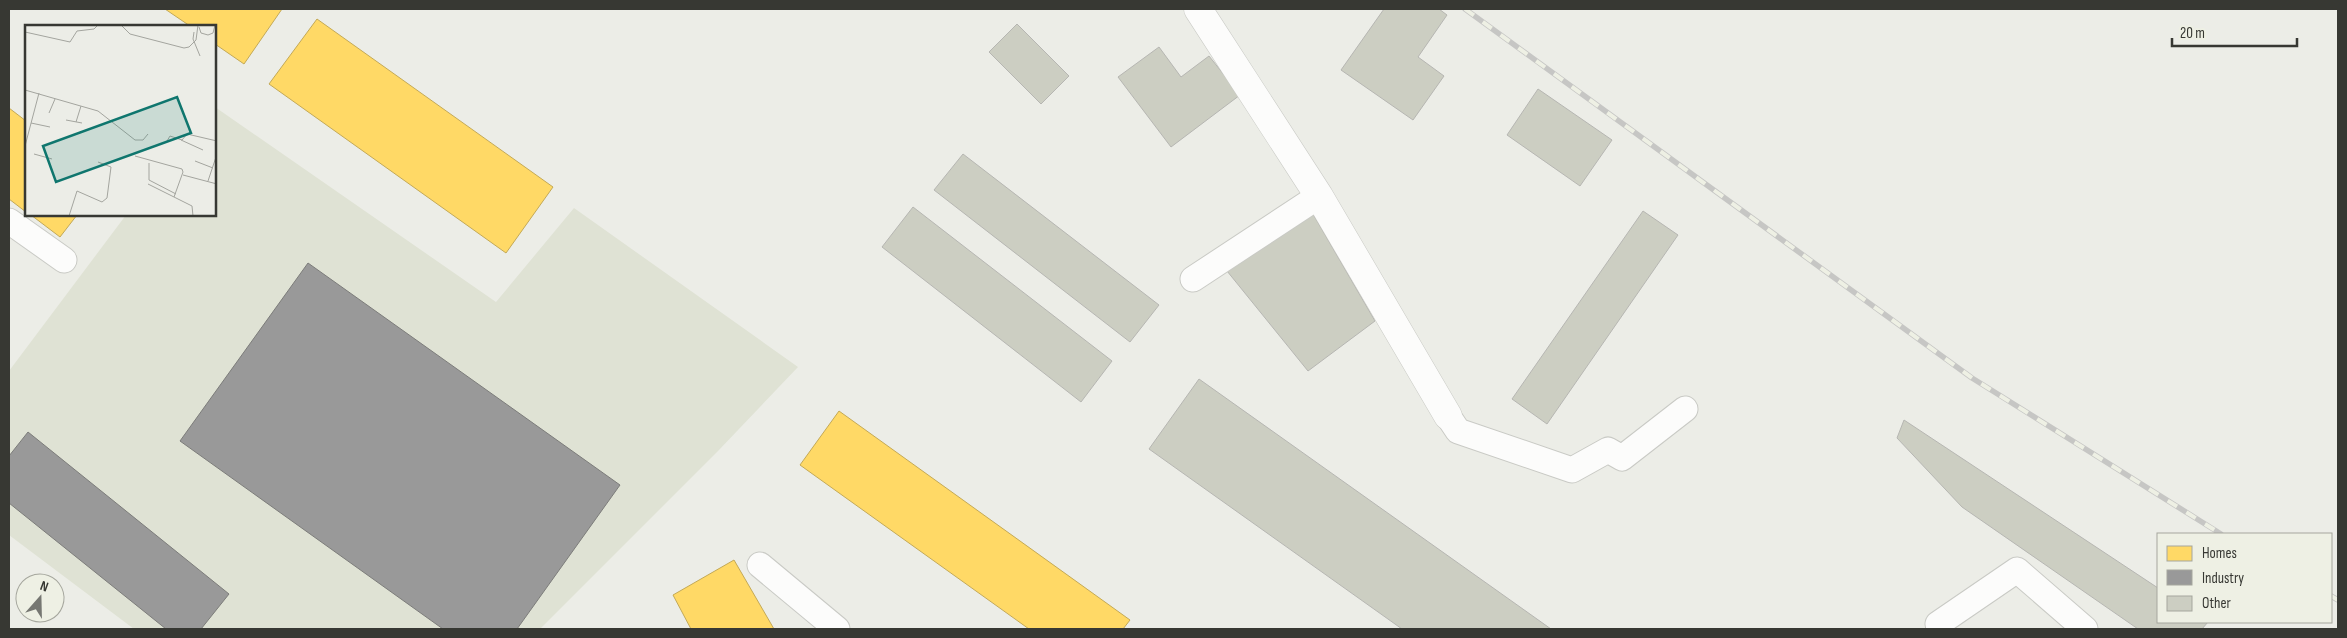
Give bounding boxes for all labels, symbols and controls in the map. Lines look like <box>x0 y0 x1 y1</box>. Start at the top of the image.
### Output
scale bar <box>2172 15 2297 47</box>
text: 20 m <box>2180 24 2205 43</box>
inset map <box>25 25 216 216</box>
legend <box>2157 533 2332 623</box>
text: Homes <box>2202 544 2237 563</box>
text: Industry <box>2202 569 2244 588</box>
north arrow <box>15 573 65 623</box>
text: N <box>38 577 51 596</box>
text: Other <box>2202 594 2231 613</box>

